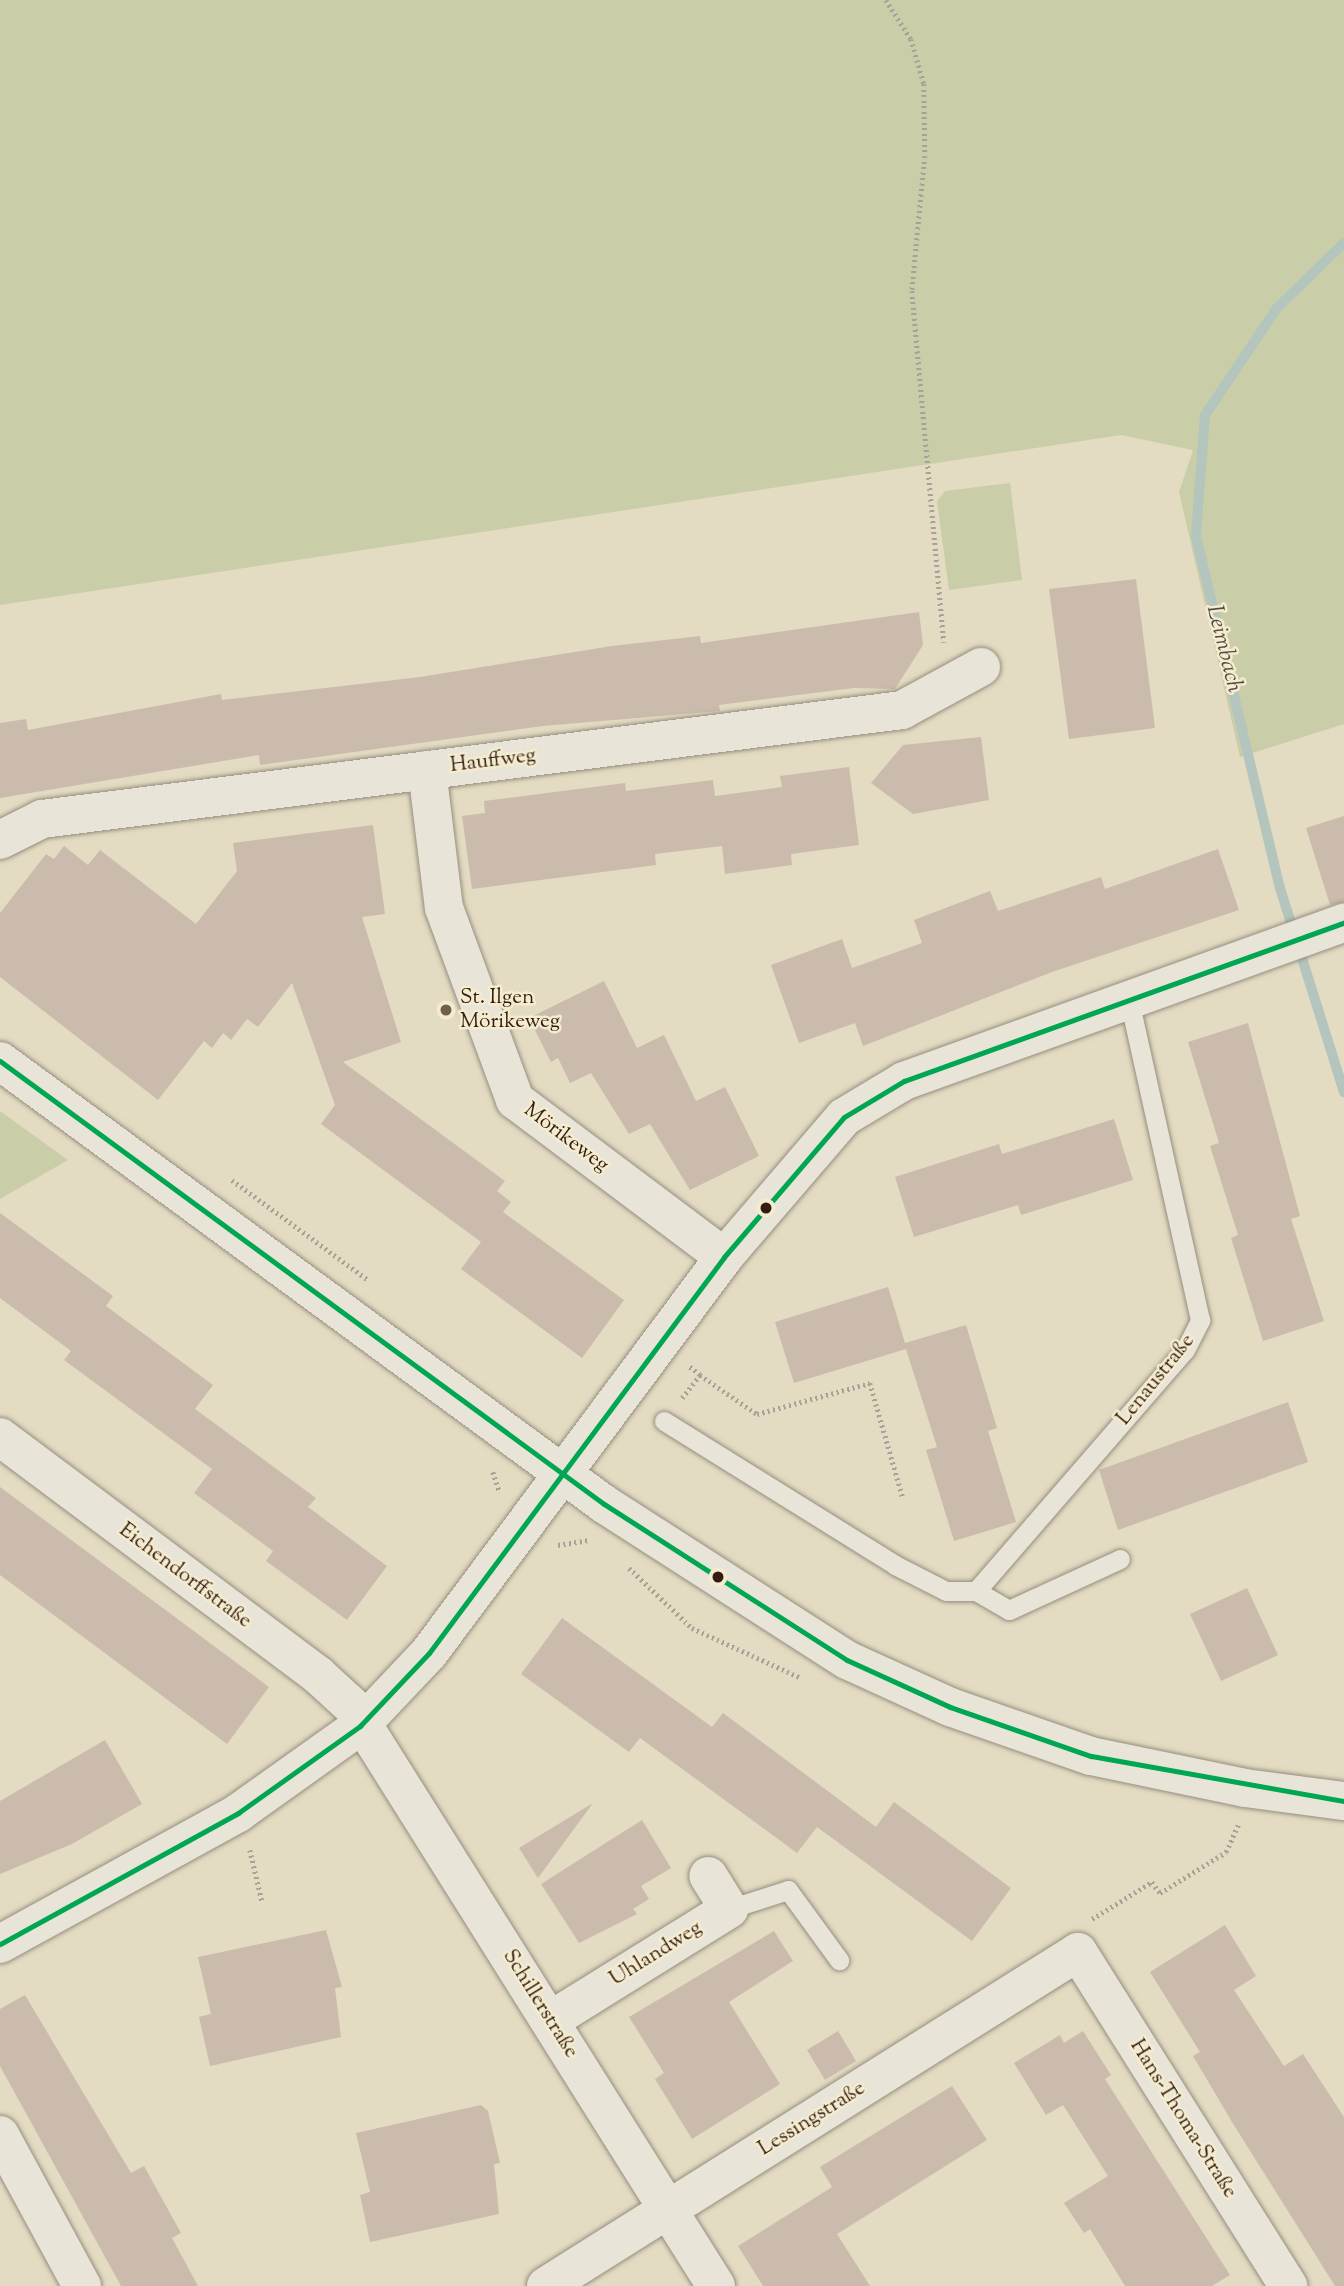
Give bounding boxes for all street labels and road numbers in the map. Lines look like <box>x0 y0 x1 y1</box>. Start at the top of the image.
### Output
street label: Hauffweg <box>449 743 537 779</box>
street label: Mörikeweg <box>519 1098 613 1178</box>
street label: Lenaustraße <box>1112 1329 1200 1431</box>
street label: Eichendorffstraße <box>114 1518 256 1634</box>
street label: Uhlandweg <box>605 1916 707 1992</box>
street label: Schillerstraße <box>497 1945 583 2063</box>
street label: Hans-Thoma-Straße <box>1124 2035 1242 2203</box>
street label: Lessingstraße <box>754 2076 870 2162</box>

